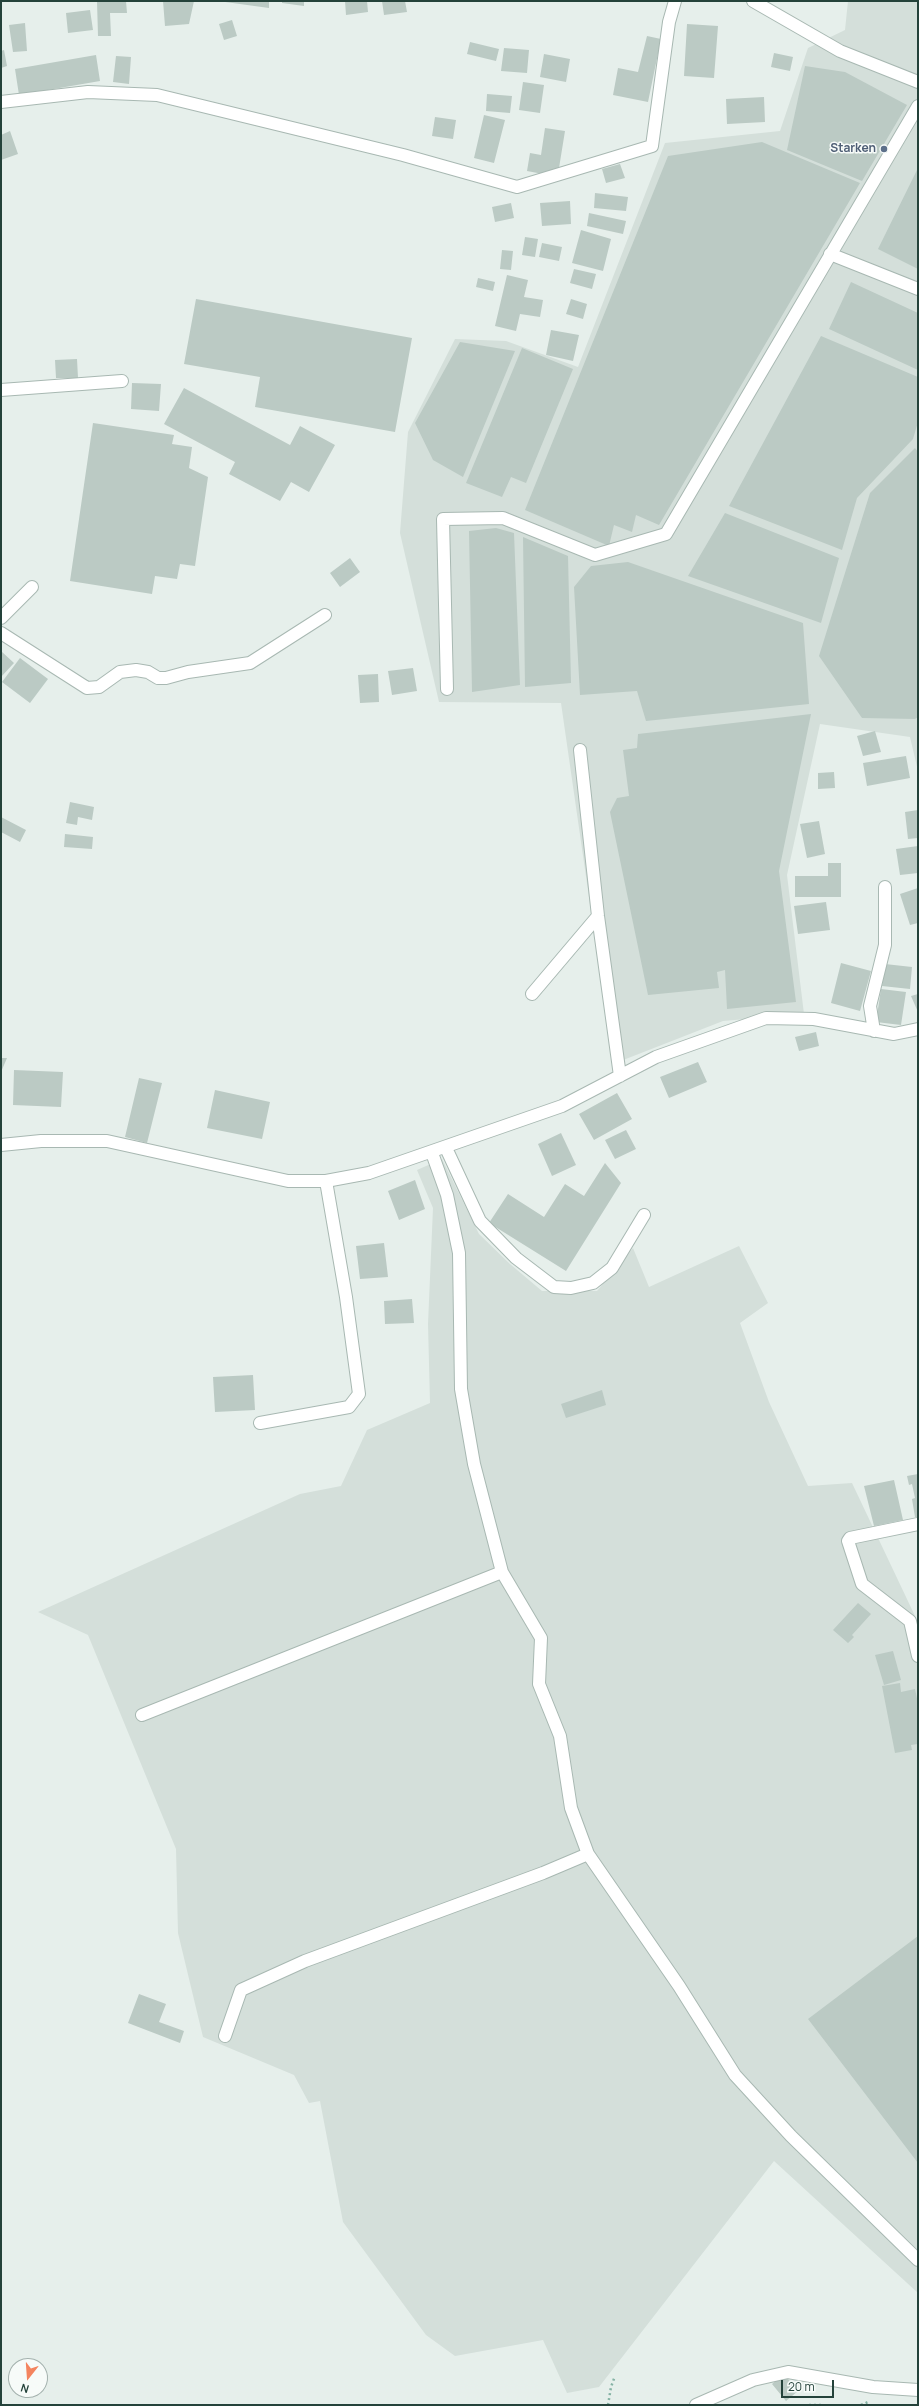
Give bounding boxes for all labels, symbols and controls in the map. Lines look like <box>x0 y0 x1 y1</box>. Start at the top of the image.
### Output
place label: Starken <box>830 142 876 156</box>
marker: Starken <box>879 144 889 154</box>
north arrow <box>8 2358 48 2398</box>
scale bar <box>783 2372 836 2398</box>
text: 20 m <box>788 2378 815 2395</box>
text: N <box>19 2381 31 2397</box>

